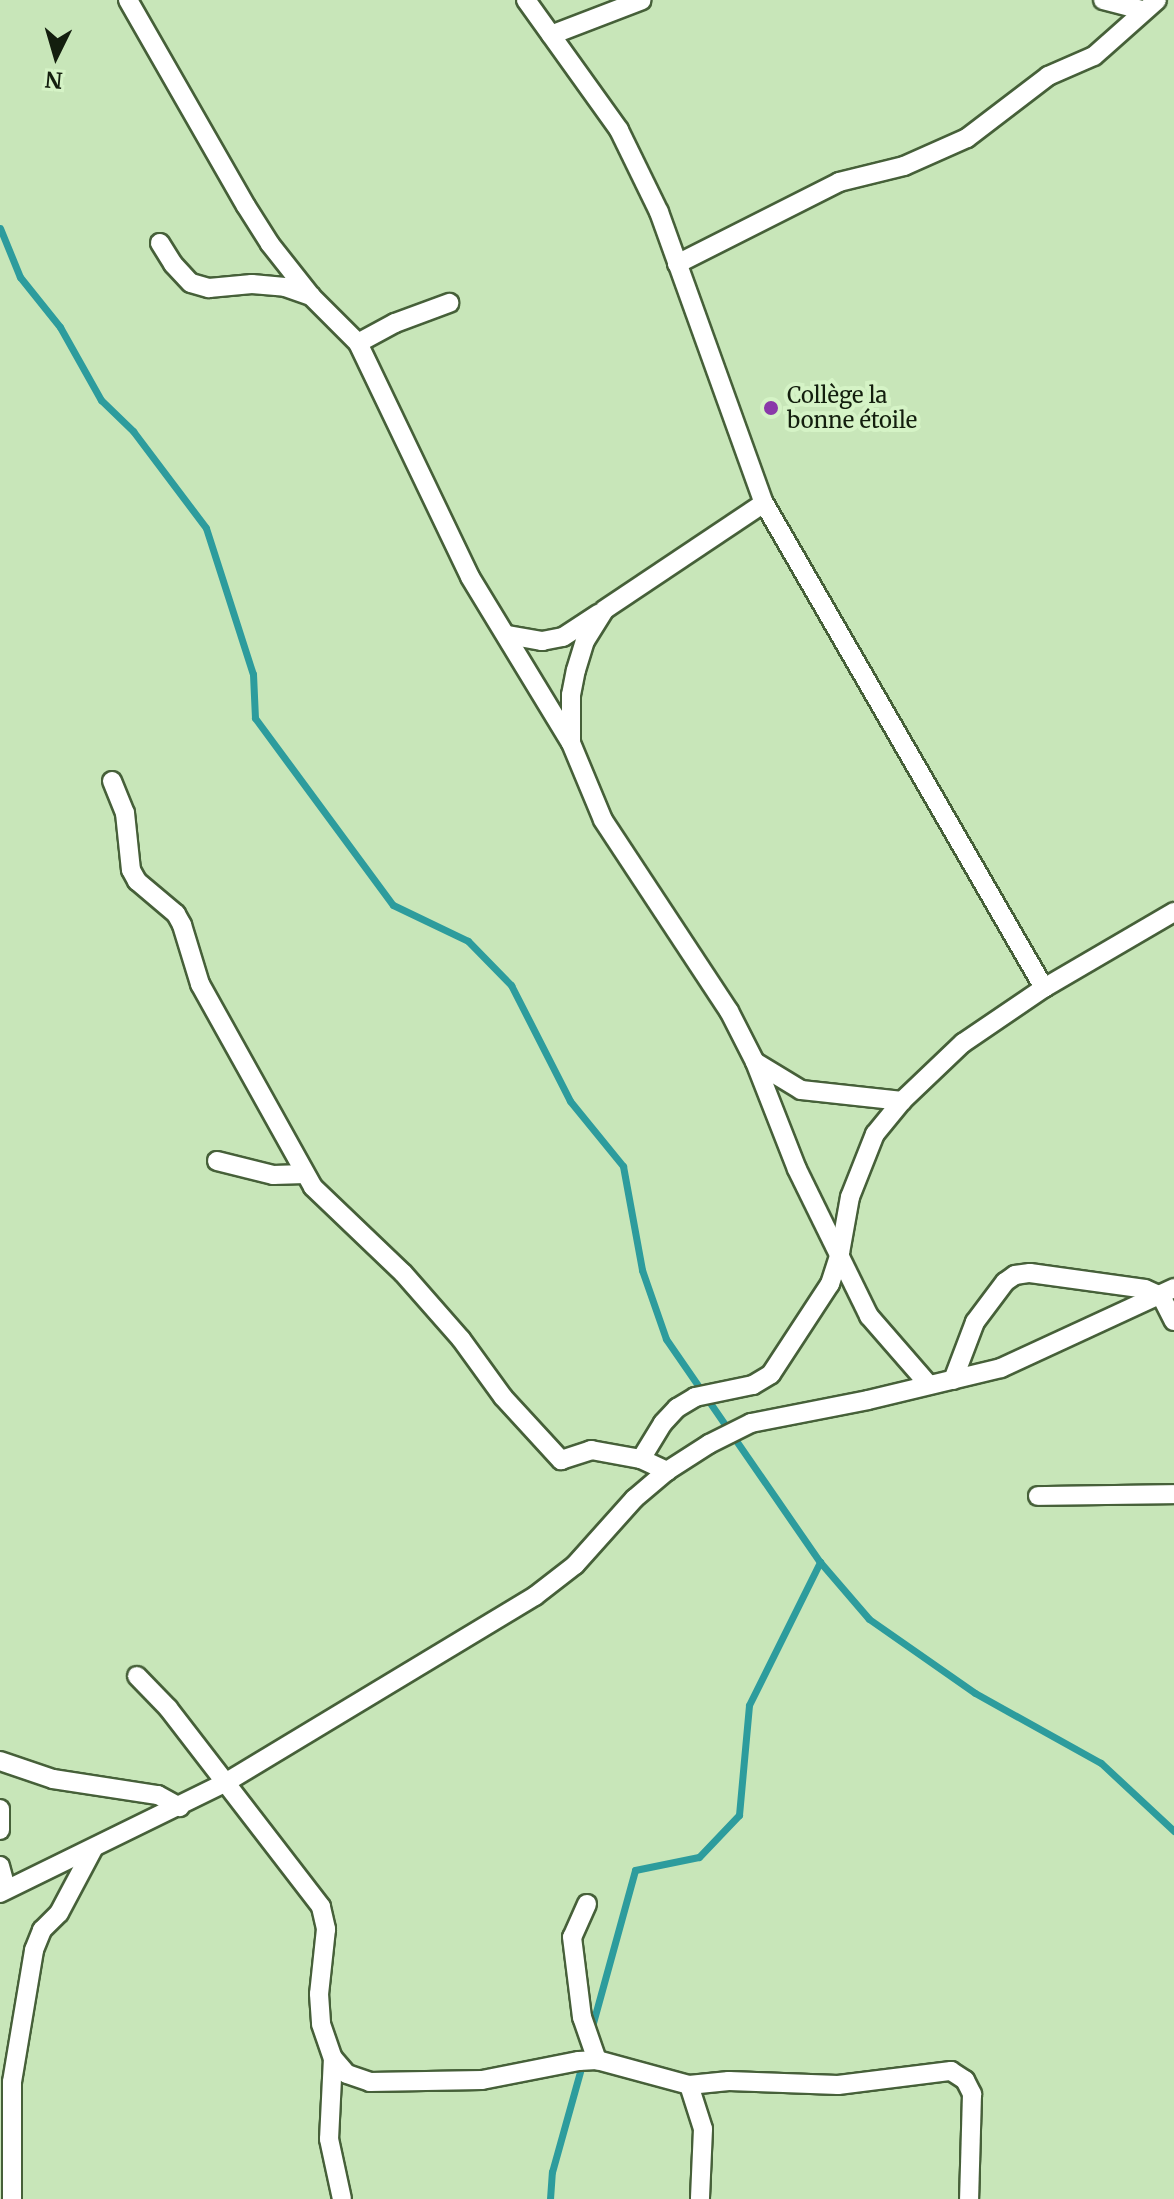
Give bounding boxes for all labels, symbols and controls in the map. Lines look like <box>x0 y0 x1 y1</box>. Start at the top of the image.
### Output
north arrow <box>16 16 96 96</box>
text: N <box>44 65 64 95</box>
place label: Collège la bonne étoile <box>787 382 917 434</box>
marker: Collège la bonne étoile <box>762 399 780 417</box>

